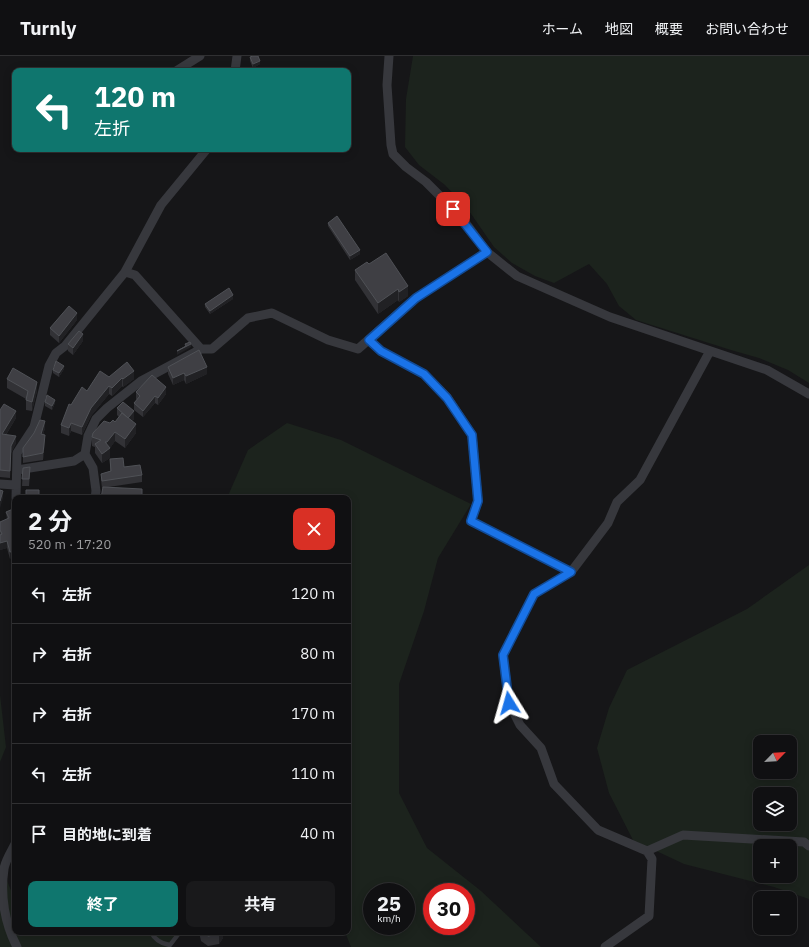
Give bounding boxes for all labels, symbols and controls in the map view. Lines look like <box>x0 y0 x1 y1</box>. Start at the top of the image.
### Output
text: Turnly <box>20 16 76 40</box>
text: ホーム <box>541 20 583 38</box>
text: 地図 <box>605 20 633 38</box>
text: 概要 <box>655 20 683 38</box>
text: お問い合わせ <box>705 20 789 38</box>
text: 120 m <box>94 78 176 115</box>
icon: left <box>28 84 80 136</box>
text: 左折 <box>94 117 130 140</box>
pin <box>436 192 470 226</box>
icon: arrive <box>442 198 464 220</box>
text: 2 分 <box>28 505 72 537</box>
button: close <box>293 508 335 550</box>
text: 520 m · 17:20 <box>28 536 111 553</box>
icon: left <box>28 583 50 605</box>
text: 120 m <box>291 584 335 603</box>
text: 左折 <box>62 585 92 604</box>
icon: right <box>28 643 50 665</box>
text: 80 m <box>300 644 335 663</box>
text: 右折 <box>62 645 92 664</box>
position arrow <box>488 682 530 724</box>
icon: right <box>28 703 50 725</box>
text: 170 m <box>291 704 335 723</box>
text: 右折 <box>62 705 92 724</box>
north arrow <box>753 735 797 779</box>
map controls <box>753 735 797 935</box>
icon: left <box>28 763 50 785</box>
text: 110 m <box>291 764 335 783</box>
text: 左折 <box>62 765 92 784</box>
button: layers <box>753 787 797 831</box>
icon: arrive <box>28 823 50 845</box>
text: 40 m <box>300 824 335 843</box>
text: 目的地に到着 <box>62 825 152 844</box>
button: + <box>753 839 797 883</box>
button: 終了 <box>28 881 178 927</box>
button: 共有 <box>186 881 335 927</box>
speed limit sign: 30 <box>423 883 475 935</box>
text: 25 <box>377 890 401 917</box>
button: − <box>753 891 797 935</box>
text: km/h <box>377 912 401 925</box>

